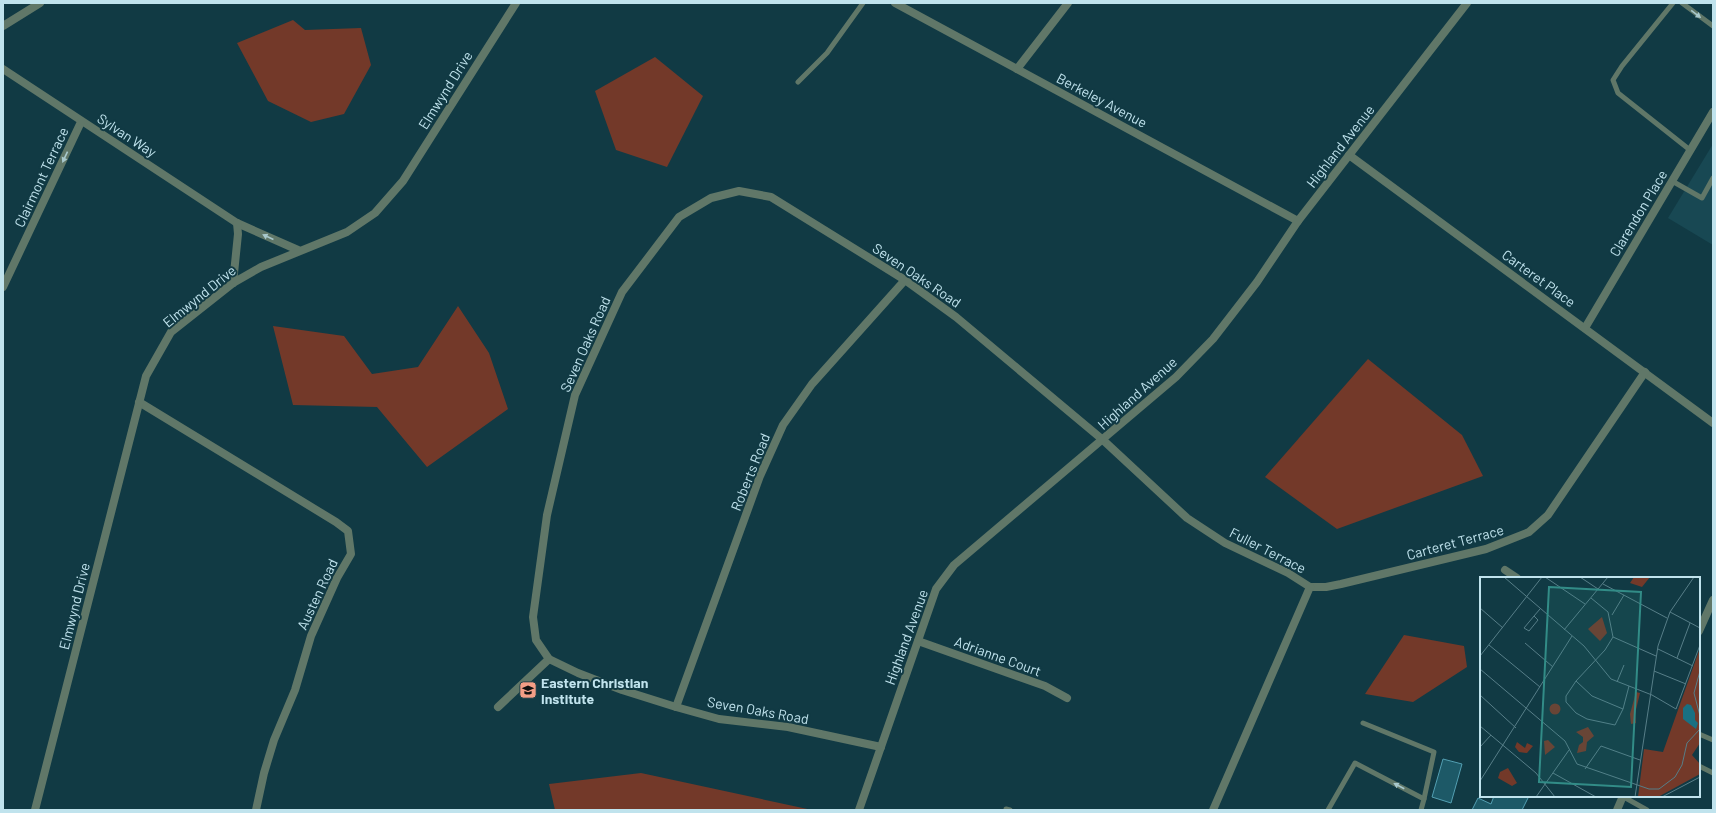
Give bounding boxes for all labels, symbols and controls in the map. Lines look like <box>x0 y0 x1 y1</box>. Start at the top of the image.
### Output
one-way arrow <box>1691 9 1702 18</box>
street label: Elmwynd Drive <box>414 48 476 132</box>
street label: Berkeley Avenue <box>1054 69 1150 131</box>
street label: Highland Avenue <box>1302 101 1378 191</box>
street label: Sylvan Way <box>94 110 160 161</box>
street label: Clairmont Terrace <box>10 124 72 230</box>
one-way arrow <box>62 151 68 163</box>
street label: Clarendon Place <box>1606 167 1670 259</box>
one-way arrow <box>261 233 273 239</box>
street label: Seven Oaks Road <box>870 239 964 311</box>
street label: Carteret Place <box>1499 246 1579 310</box>
street label: Elmwynd Drive <box>159 261 239 331</box>
street label: Seven Oaks Road <box>556 294 614 394</box>
street label: Highland Avenue <box>1094 353 1180 433</box>
street label: Roberts Road <box>727 431 773 513</box>
street label: Carteret Terrace <box>1405 521 1505 563</box>
street label: Fuller Terrace <box>1227 523 1309 577</box>
street label: Austen Road <box>293 556 341 632</box>
street label: Elmwynd Drive <box>55 561 93 651</box>
inset map <box>1480 577 1700 797</box>
street label: Highland Avenue <box>881 587 931 687</box>
street label: Adrianne Court <box>952 632 1044 680</box>
place label: Eastern Christian Institute <box>541 674 648 707</box>
school or university icon: Eastern Christian Institute <box>518 680 538 700</box>
street label: Seven Oaks Road <box>706 693 810 727</box>
one-way arrow <box>1393 783 1405 790</box>

